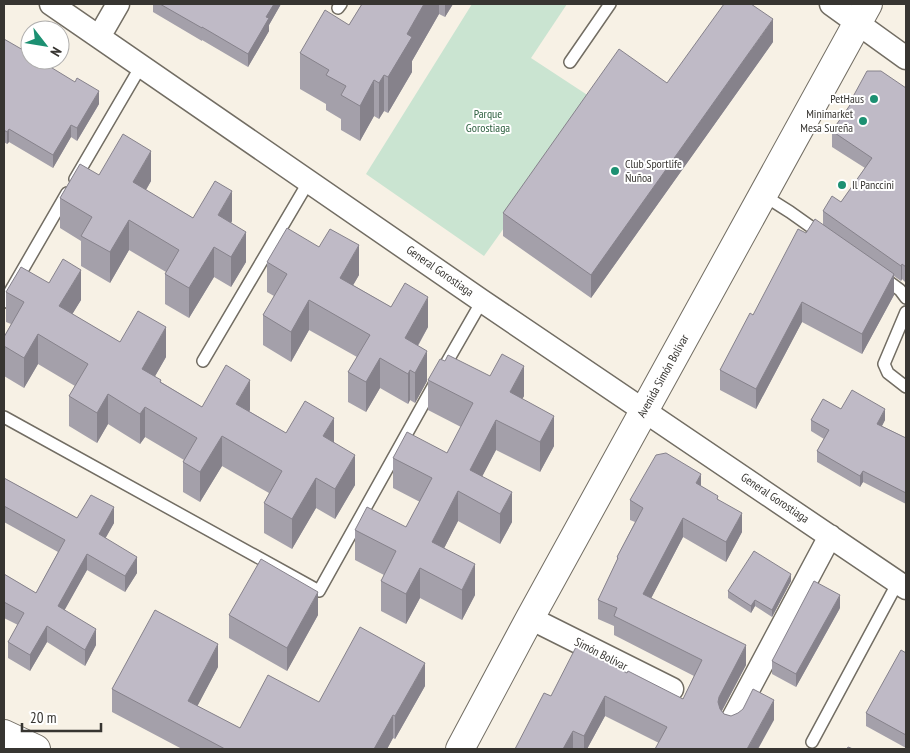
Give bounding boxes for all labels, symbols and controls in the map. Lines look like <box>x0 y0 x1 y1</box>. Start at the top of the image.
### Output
north arrow <box>20 20 70 70</box>
text: N <box>46 44 66 60</box>
place label: PetHaus <box>830 91 864 106</box>
marker: PetHaus <box>868 93 880 105</box>
park label: Parque Gorostiaga <box>466 106 510 135</box>
place label: Minimarket Mesa Sureña <box>800 106 854 135</box>
marker: Minimarket Mesa Sureña <box>857 115 869 127</box>
place label: Club Sportlife Ñuñoa <box>625 156 682 185</box>
marker: Club Sportlife Ñuñoa <box>609 165 621 177</box>
place label: Il Panccini <box>852 177 894 192</box>
marker: Il Panccini <box>836 179 848 191</box>
street label: General Gorostiaga <box>404 242 477 299</box>
street label: Avenida Simón Bolívar <box>633 331 692 420</box>
street label: General Gorostiaga <box>738 469 812 526</box>
street label: Simón Bolívar <box>572 634 631 674</box>
scale bar <box>22 700 101 732</box>
text: 20 m <box>30 708 56 727</box>

